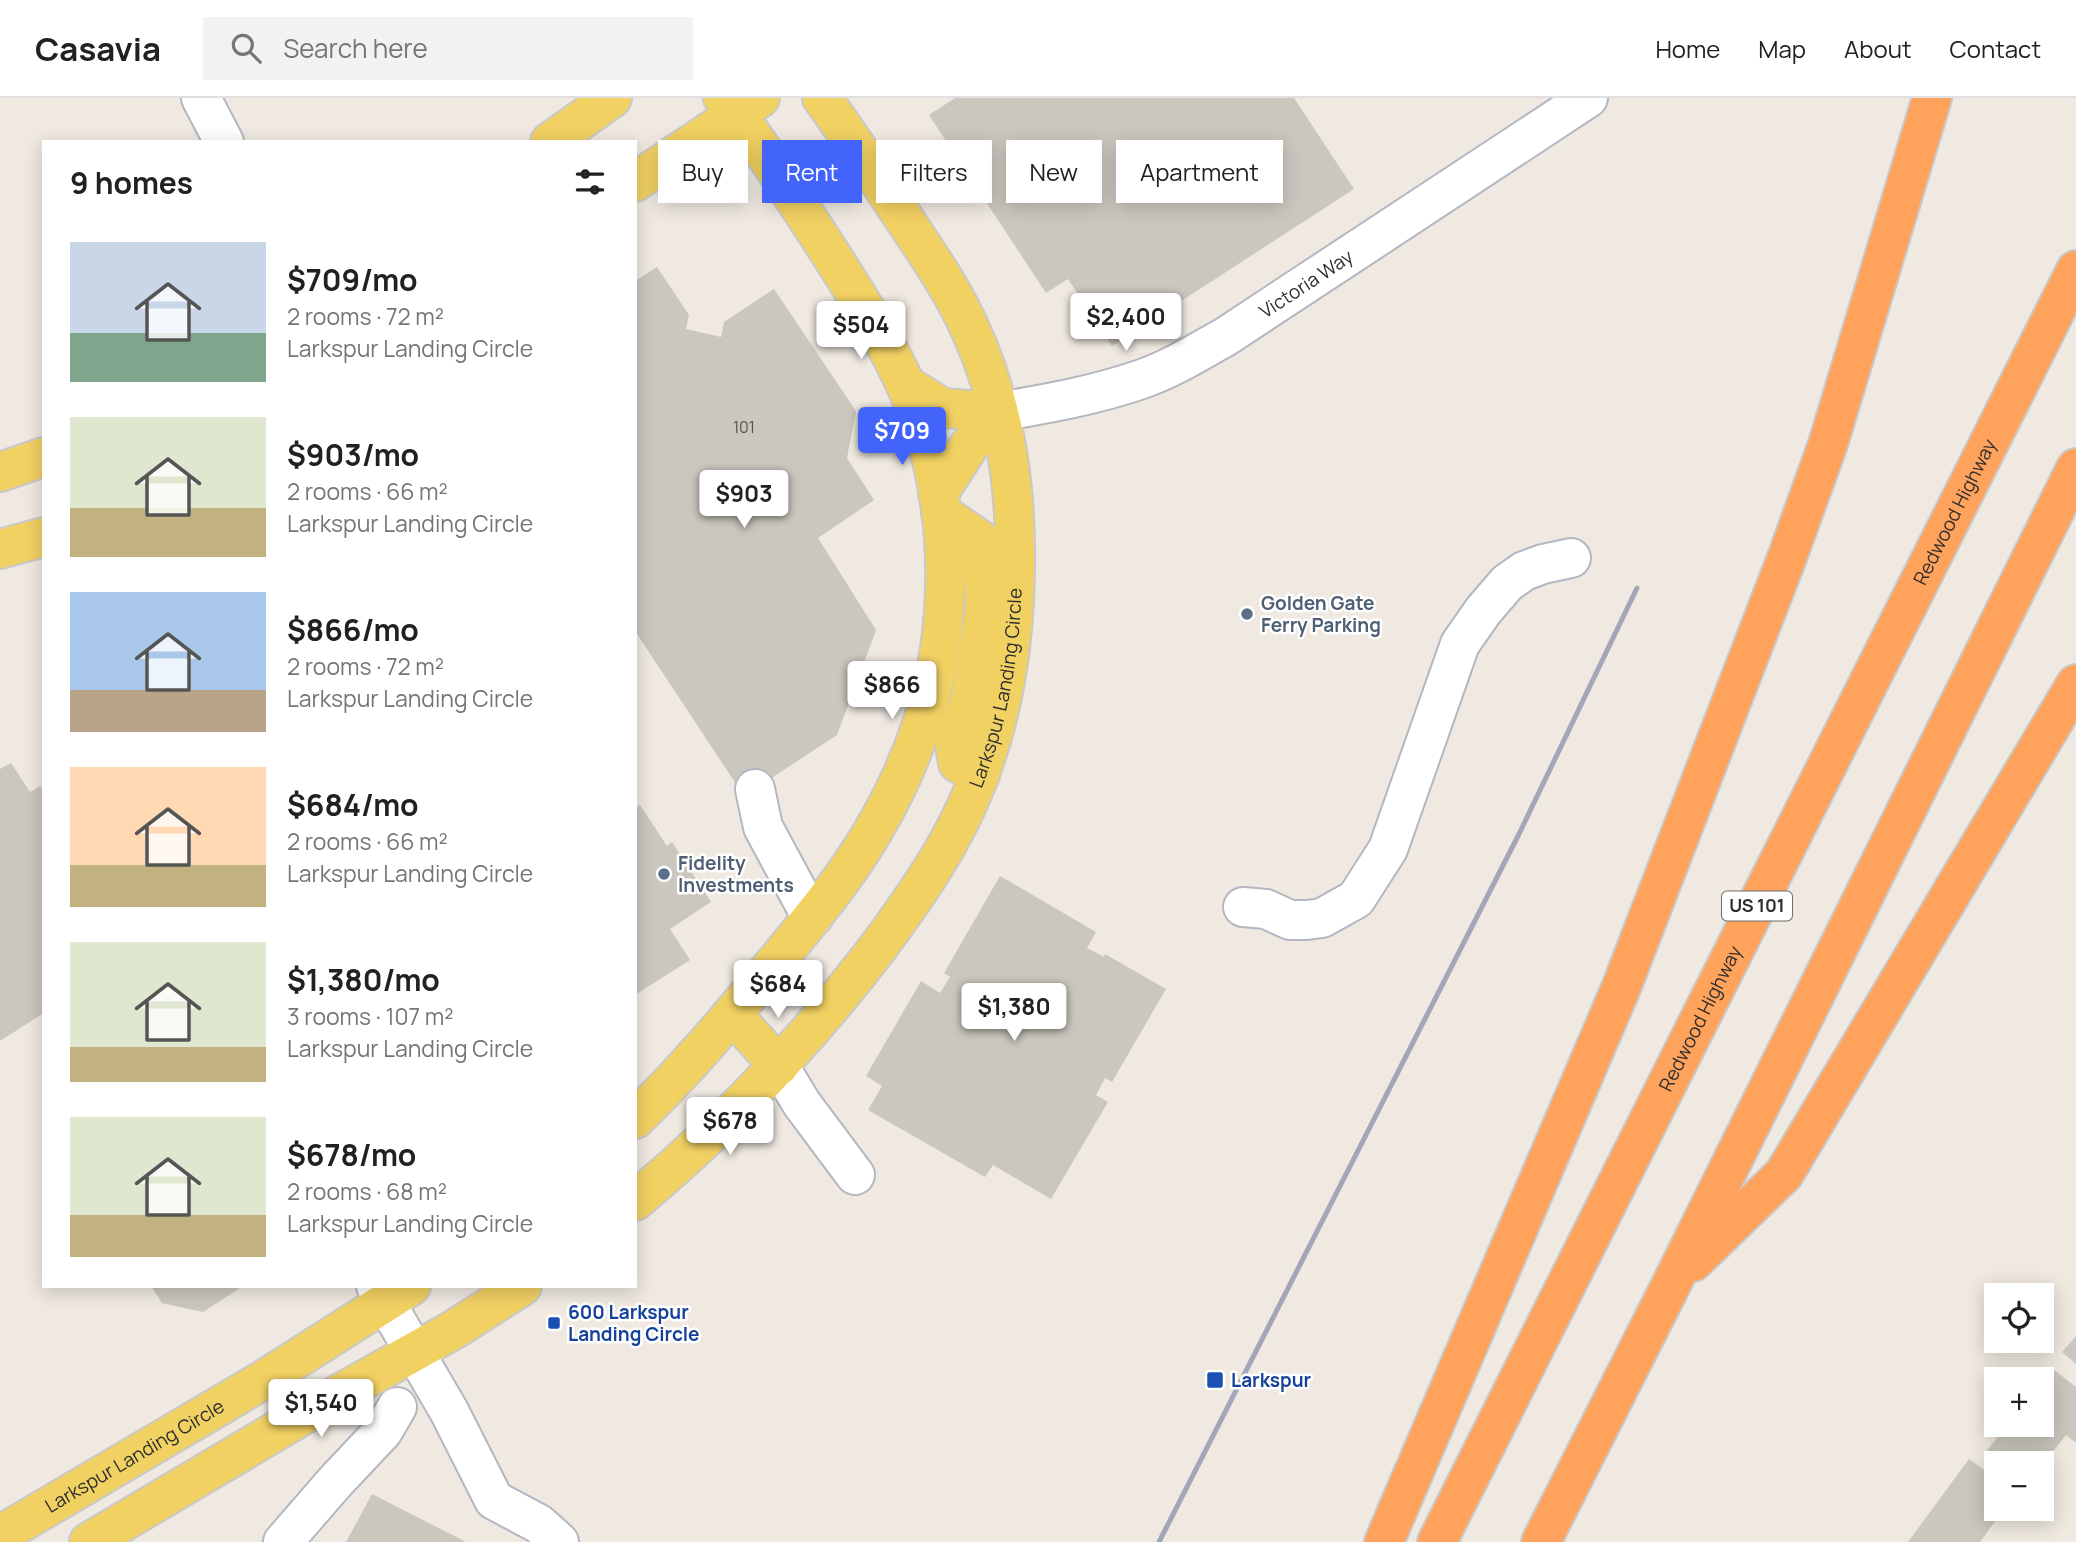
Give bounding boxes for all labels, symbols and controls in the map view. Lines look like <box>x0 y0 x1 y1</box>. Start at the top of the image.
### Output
search box <box>203 17 693 80</box>
text: Casavia <box>35 26 161 71</box>
icon: search <box>227 29 265 67</box>
text: Search here <box>283 30 428 66</box>
text: Home <box>1655 32 1720 65</box>
text: Map <box>1758 32 1806 65</box>
text: About <box>1844 32 1912 65</box>
text: Contact <box>1950 32 2041 65</box>
chip: Buy <box>658 140 748 203</box>
chip: Rent <box>762 140 862 203</box>
chip: Filters <box>876 140 992 203</box>
chip: New <box>1006 140 1102 203</box>
chip: Apartment <box>1116 140 1283 203</box>
text: 9 homes <box>70 162 193 203</box>
icon: filters <box>571 163 609 201</box>
street label: Victoria Way <box>1254 243 1358 324</box>
text: $709/mo <box>287 259 418 300</box>
icon: home <box>126 270 210 354</box>
pin: $2,400 <box>1069 294 1183 353</box>
text: 2 rooms · 72 m² <box>287 300 444 332</box>
text: $2,400 <box>1086 300 1166 332</box>
pin: $504 <box>820 302 902 361</box>
text: $504 <box>832 308 890 340</box>
text: Larkspur Landing Circle <box>287 332 533 364</box>
pin: $709 <box>861 408 943 467</box>
text: $709 <box>874 414 930 446</box>
house number: 101 <box>733 416 755 438</box>
text: $903/mo <box>287 434 419 475</box>
street label: Redwood Highway <box>1907 434 2002 589</box>
icon: home <box>126 445 210 529</box>
pin: $903 <box>703 470 785 530</box>
text: 2 rooms · 66 m² <box>287 475 448 507</box>
text: $903 <box>715 477 773 509</box>
text: Larkspur Landing Circle <box>287 507 533 539</box>
street label: Larkspur Landing Circle <box>963 587 1028 791</box>
place label: Golden Gate Ferry Parking <box>1261 590 1381 638</box>
marker: Golden Gate Ferry Parking <box>1239 606 1255 622</box>
text: $866/mo <box>287 609 419 650</box>
icon: home <box>126 620 210 704</box>
text: 2 rooms · 72 m² <box>287 650 444 682</box>
pin: $866 <box>851 662 933 721</box>
text: $866 <box>863 668 921 700</box>
text: Larkspur Landing Circle <box>287 682 533 714</box>
text: $684/mo <box>287 784 418 825</box>
icon: home <box>126 795 210 879</box>
text: 2 rooms · 66 m² <box>287 825 448 857</box>
place label: Fidelity Investments <box>678 850 794 898</box>
text: Larkspur Landing Circle <box>287 857 533 889</box>
marker: Fidelity Investments <box>656 866 672 882</box>
road number: US 101 <box>1722 892 1792 920</box>
street label: Redwood Highway <box>1652 941 1748 1096</box>
text: $1,380/mo <box>287 959 440 1000</box>
pin: $684 <box>737 960 819 1020</box>
text: $684 <box>750 967 806 999</box>
icon: home <box>126 970 210 1054</box>
pin: $1,380 <box>957 984 1071 1043</box>
text: $1,380 <box>977 990 1051 1022</box>
text: 3 rooms · 107 m² <box>287 1000 453 1032</box>
text: Larkspur Landing Circle <box>287 1032 533 1064</box>
pin: $678 <box>689 1098 771 1157</box>
text: $678 <box>702 1104 758 1136</box>
text: $678/mo <box>287 1134 416 1175</box>
icon: home <box>126 1145 210 1229</box>
text: 2 rooms · 68 m² <box>287 1175 447 1207</box>
text: Larkspur Landing Circle <box>287 1207 533 1239</box>
map controls <box>1984 1283 2054 1521</box>
button: locate <box>1984 1283 2054 1353</box>
place label: 600 Larkspur Landing Circle <box>568 1299 699 1347</box>
marker: 600 Larkspur Landing Circle <box>546 1315 562 1331</box>
place label: Larkspur <box>1231 1367 1312 1393</box>
button: + <box>1984 1367 2054 1437</box>
marker: Larkspur <box>1205 1370 1225 1390</box>
pin: $1,540 <box>264 1380 378 1439</box>
text: $1,540 <box>284 1386 358 1418</box>
street label: Larkspur Landing Circle <box>40 1393 229 1519</box>
button: − <box>1984 1451 2054 1521</box>

